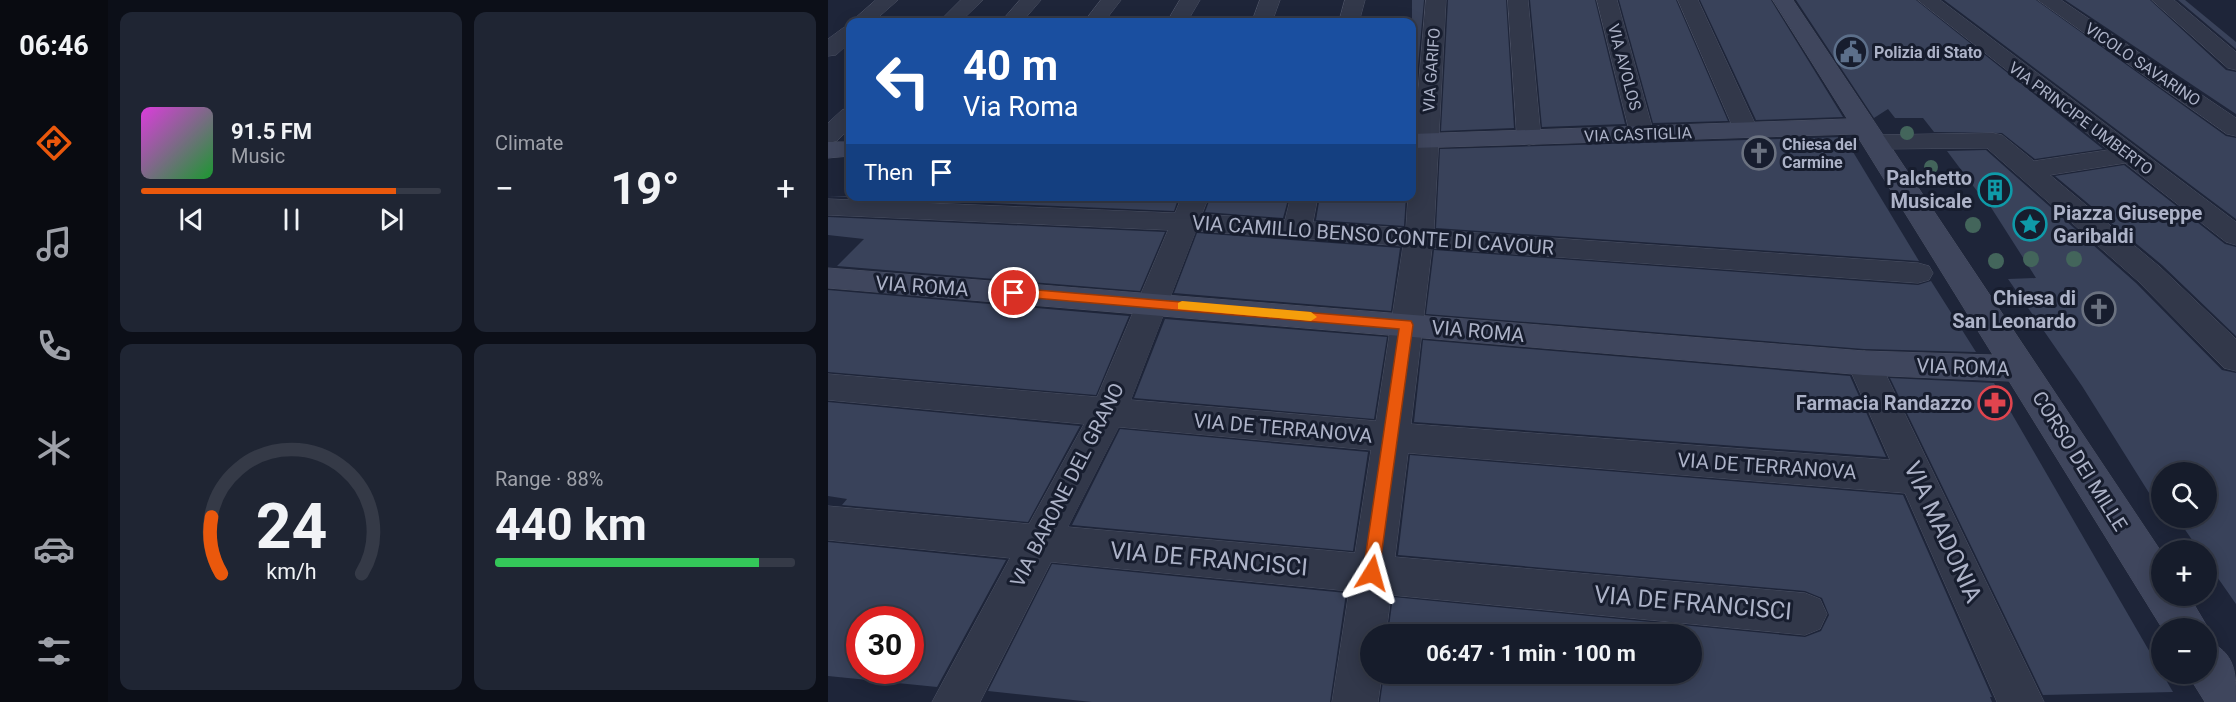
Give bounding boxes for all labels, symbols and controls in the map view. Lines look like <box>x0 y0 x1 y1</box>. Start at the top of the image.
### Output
street label: VICOLO SAVARINO <box>2081 19 2204 110</box>
street label: VIA AVOLOS <box>1604 22 1645 112</box>
street label: VIA GARIFO <box>1419 27 1444 113</box>
text: 06:46 <box>19 30 89 62</box>
public building icon: Polizia di Stato <box>1833 34 1869 70</box>
text: 40 m <box>963 41 1058 90</box>
icon: left <box>864 42 942 120</box>
place label: Polizia di Stato <box>1874 43 1982 62</box>
street label: VIA PRINCIPE UMBERTO <box>2005 58 2157 179</box>
text: Via Roma <box>963 91 1079 123</box>
text: 91.5 FM <box>231 119 312 144</box>
icon: directions <box>33 122 75 164</box>
street label: VIA CASTIGLIA <box>1584 123 1693 146</box>
text: Climate <box>495 131 563 155</box>
church icon: Chiesa del Carmine <box>1741 135 1777 171</box>
place label: Chiesa del Carmine <box>1782 135 1857 172</box>
text: Music <box>231 144 285 168</box>
icon: arrive <box>925 156 958 189</box>
text: Then <box>864 160 913 185</box>
text: 19° <box>610 162 680 215</box>
place label: Palchetto Musicale <box>1886 166 1972 213</box>
text: − <box>495 169 514 208</box>
text: + <box>776 169 795 208</box>
building icon: Palchetto Musicale <box>1977 172 2013 208</box>
place label: Piazza Giuseppe Garibaldi <box>2053 201 2203 248</box>
icon: previous <box>175 203 208 236</box>
icon: pause <box>275 203 308 236</box>
icon: next <box>375 203 408 236</box>
place icon: Piazza Giuseppe Garibaldi <box>2012 206 2048 242</box>
street label: VIA CAMILLO BENSO CONTE DI CAVOUR <box>1191 210 1555 260</box>
icon: music <box>33 223 75 265</box>
pin <box>988 267 1039 318</box>
street label: VIA ROMA <box>875 271 969 301</box>
icon: arrive <box>997 276 1030 309</box>
place label: Chiesa di San Leonardo <box>1952 286 2076 333</box>
church icon: Chiesa di San Leonardo <box>2081 291 2117 327</box>
street label: VIA ROMA <box>1431 315 1525 347</box>
icon: phone <box>33 325 75 367</box>
street label: VIA ROMA <box>1916 353 2010 381</box>
street label: VIA BARONE DEL GRANO <box>1005 379 1129 591</box>
pharmacy icon: Farmacia Randazzo <box>1977 385 2013 421</box>
street label: CORSO DEI MILLE <box>2027 387 2133 535</box>
place label: Farmacia Randazzo <box>1796 391 1972 415</box>
street label: VIA DE TERRANOVA <box>1193 408 1373 448</box>
icon: climate <box>33 427 75 469</box>
street label: VIA DE TERRANOVA <box>1677 448 1857 484</box>
street label: VIA MADONIA <box>1898 457 1988 607</box>
map controls <box>2151 462 2217 684</box>
button: search <box>2151 462 2217 528</box>
text: Range · 88% <box>495 467 603 491</box>
text: 24 <box>255 490 327 563</box>
text: 440 km <box>495 498 647 551</box>
icon: car <box>33 528 75 570</box>
street label: VIA DE FRANCISCI <box>1109 536 1309 582</box>
button: + <box>2151 540 2217 606</box>
position arrow <box>1340 541 1404 605</box>
text: km/h <box>266 559 316 584</box>
street label: VIA DE FRANCISCI <box>1593 580 1793 626</box>
speed limit sign: 30 <box>846 606 924 684</box>
button: − <box>2151 618 2217 684</box>
icon: filters <box>33 630 75 672</box>
text: 06:47 · 1 min · 100 m <box>1426 641 1636 666</box>

